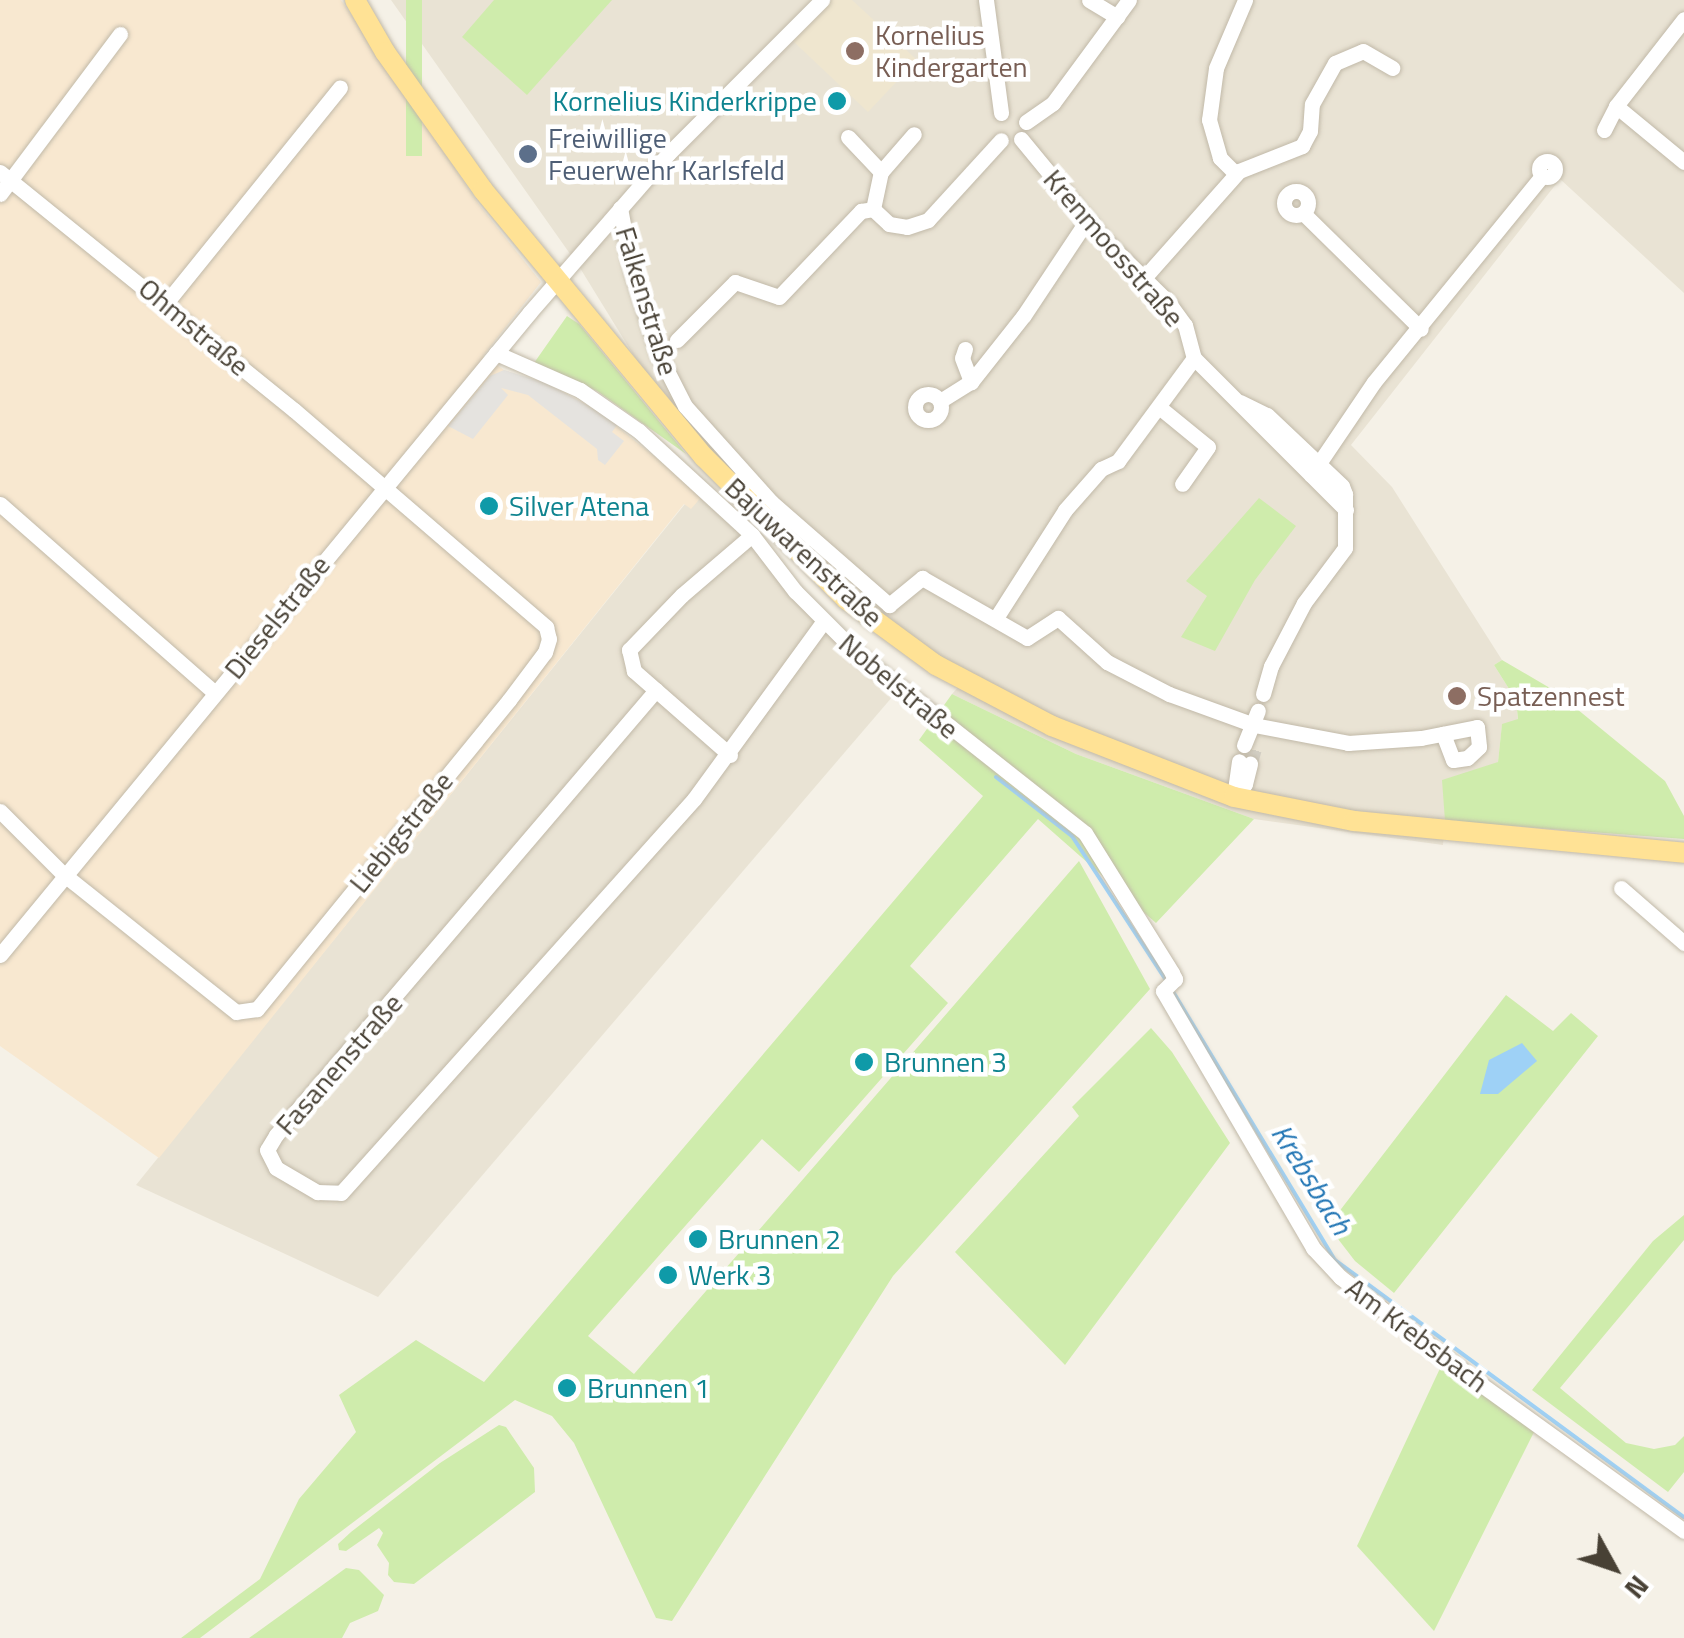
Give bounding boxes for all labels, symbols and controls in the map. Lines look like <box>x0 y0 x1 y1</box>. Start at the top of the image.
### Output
place label: Kornelius Kindergarten <box>875 18 1028 84</box>
marker: Kornelius Kindergarten <box>844 40 866 62</box>
place label: Kornelius Kinderkrippe <box>553 84 817 118</box>
marker: Kornelius Kinderkrippe <box>826 90 848 112</box>
place label: Freiwillige Feuerwehr Karlsfeld <box>548 121 785 187</box>
marker: Freiwillige Feuerwehr Karlsfeld <box>517 143 539 165</box>
street label: Krenmoosstraße <box>1037 163 1191 333</box>
street label: Falkenstraße <box>609 223 685 379</box>
street label: Ohmstraße <box>132 271 256 383</box>
street label: Bajuwarenstraße <box>718 471 890 633</box>
place label: Silver Atena <box>509 489 649 523</box>
marker: Silver Atena <box>478 495 500 517</box>
street label: Dieselstraße <box>217 549 337 685</box>
street label: Nobelstraße <box>832 626 966 746</box>
place label: Spatzennest <box>1477 679 1625 713</box>
marker: Spatzennest <box>1446 685 1468 707</box>
street label: Liebigstraße <box>342 765 460 899</box>
street label: Fasanenstraße <box>269 987 409 1141</box>
place label: Brunnen 3 <box>884 1045 1007 1079</box>
marker: Brunnen 3 <box>853 1051 875 1073</box>
water label: Krebsbach <box>1264 1117 1360 1241</box>
place label: Brunnen 2 <box>718 1222 841 1256</box>
marker: Brunnen 2 <box>687 1228 709 1250</box>
place label: Werk 3 <box>688 1258 771 1292</box>
marker: Werk 3 <box>657 1264 679 1286</box>
street label: Am Krebsbach <box>1339 1271 1495 1399</box>
place label: Brunnen 1 <box>587 1371 710 1405</box>
marker: Brunnen 1 <box>556 1377 578 1399</box>
north arrow <box>1564 1518 1664 1618</box>
text: N <box>1615 1566 1660 1609</box>

